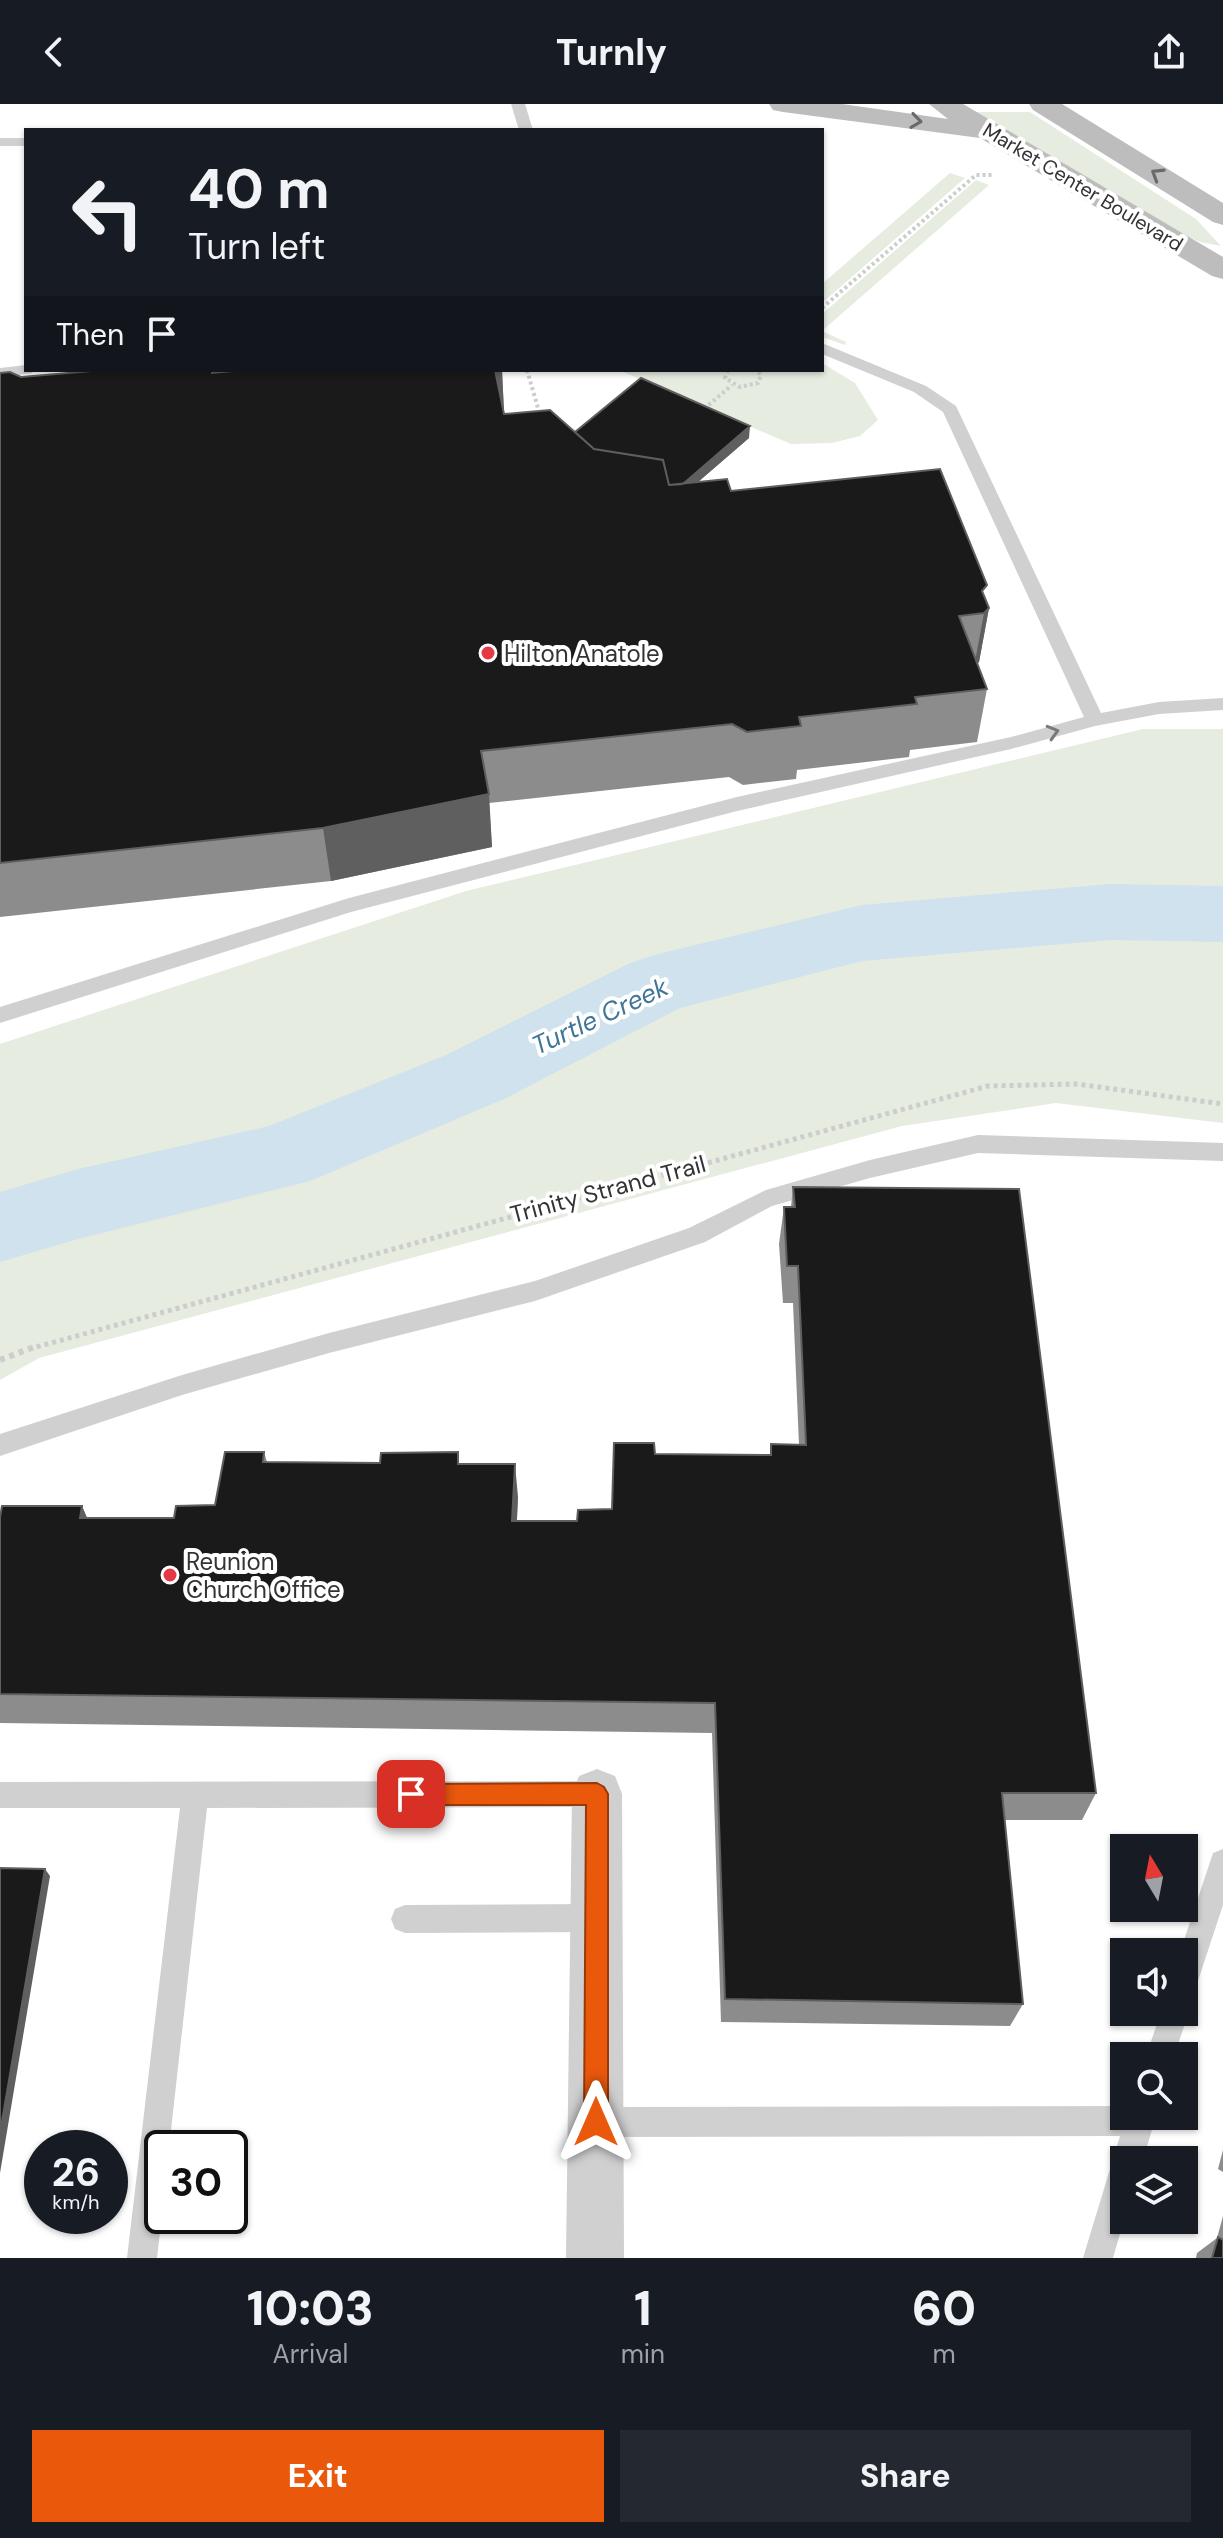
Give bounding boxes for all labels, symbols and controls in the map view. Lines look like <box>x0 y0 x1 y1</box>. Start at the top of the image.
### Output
text: Turnly <box>556 29 667 76</box>
icon: back <box>32 30 76 74</box>
icon: share <box>1147 30 1191 74</box>
one-way arrow <box>909 112 923 129</box>
street label: Market Center Boulevard <box>978 117 1188 257</box>
text: 40 m <box>188 152 330 225</box>
icon: left <box>56 160 160 264</box>
one-way arrow <box>1151 169 1166 184</box>
text: Turn left <box>188 223 325 270</box>
icon: arrive <box>140 312 184 356</box>
text: Then <box>56 315 124 354</box>
place label: Hilton Anatole <box>504 638 660 669</box>
marker: Hilton Anatole <box>479 644 497 662</box>
one-way arrow <box>1046 724 1060 741</box>
water label: Turtle Creek <box>526 969 674 1062</box>
street label: Trinity Strand Trail <box>507 1148 709 1230</box>
place label: Reunion Church Office <box>186 1546 341 1605</box>
marker: Reunion Church Office <box>161 1566 179 1584</box>
pin <box>377 1760 445 1828</box>
icon: arrive <box>389 1772 433 1816</box>
north arrow <box>1110 1834 1198 1922</box>
map controls <box>1110 1834 1198 2234</box>
button: sound <box>1110 1938 1198 2026</box>
button: search <box>1110 2042 1198 2130</box>
position arrow <box>554 2080 638 2164</box>
speed limit sign: 30 <box>144 2130 248 2234</box>
text: 26 <box>52 2146 100 2198</box>
button: layers <box>1110 2146 1198 2234</box>
text: km/h <box>52 2189 100 2215</box>
text: 10:03 <box>247 2277 374 2340</box>
text: 1 <box>634 2277 652 2340</box>
text: 60 <box>912 2277 976 2340</box>
text: Arrival <box>272 2337 348 2371</box>
text: min <box>621 2337 665 2371</box>
text: m <box>932 2337 956 2371</box>
button: Exit <box>32 2430 604 2522</box>
button: Share <box>620 2430 1191 2522</box>

